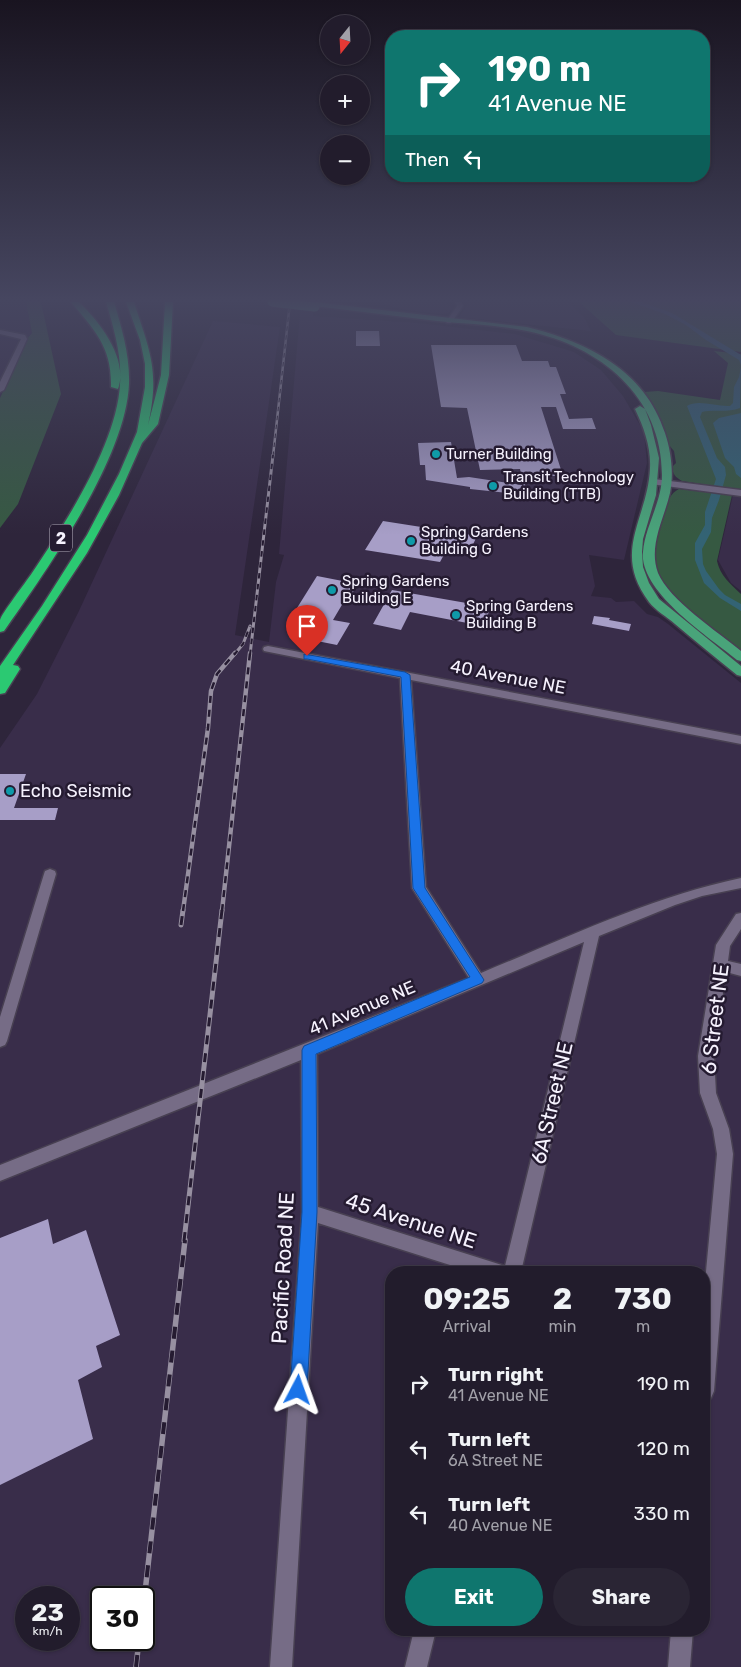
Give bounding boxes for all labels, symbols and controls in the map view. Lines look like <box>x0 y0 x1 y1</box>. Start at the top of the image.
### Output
north arrow <box>320 15 370 65</box>
map controls <box>320 15 370 185</box>
text: 190 m <box>488 48 591 90</box>
icon: right <box>405 50 470 115</box>
button: + <box>320 75 370 125</box>
text: 41 Avenue NE <box>488 90 627 117</box>
button: − <box>320 135 370 185</box>
icon: left <box>459 145 487 173</box>
text: Then <box>405 148 449 171</box>
place label: Turner Building <box>446 445 552 463</box>
marker: Turner Building <box>430 448 442 460</box>
place label: Transit Technology Building (TTB) <box>503 468 634 503</box>
marker: Transit Technology Building (TTB) <box>487 480 499 492</box>
place label: Spring Gardens Building G <box>421 523 529 558</box>
road number: 2 <box>50 524 72 552</box>
marker: Spring Gardens Building G <box>405 535 417 547</box>
place label: Spring Gardens Building E <box>342 572 450 607</box>
marker: Spring Gardens Building E <box>326 584 338 596</box>
place label: Spring Gardens Building B <box>466 597 574 632</box>
pin <box>286 605 328 656</box>
marker: Spring Gardens Building B <box>450 609 462 621</box>
icon: arrive <box>293 612 321 640</box>
street label: 40 Avenue NE <box>448 655 568 699</box>
place label: Echo Seismic <box>20 780 132 802</box>
marker: Echo Seismic <box>4 785 16 797</box>
street label: 6 Street NE <box>695 962 734 1076</box>
street label: 41 Avenue NE <box>306 976 418 1040</box>
street label: 6A Street NE <box>525 1039 578 1166</box>
street label: 45 Avenue NE <box>343 1188 480 1253</box>
street label: Pacific Road NE <box>266 1191 299 1345</box>
text: 09:25 <box>423 1281 510 1317</box>
text: 2 <box>553 1281 572 1317</box>
text: 730 <box>614 1281 672 1317</box>
text: Arrival <box>443 1317 491 1336</box>
text: min <box>549 1317 576 1336</box>
text: m <box>636 1317 650 1336</box>
position arrow <box>271 1363 323 1415</box>
text: Turn right <box>448 1363 543 1386</box>
icon: right <box>405 1370 433 1398</box>
text: 190 m <box>637 1372 690 1395</box>
text: 41 Avenue NE <box>448 1386 549 1405</box>
text: Turn left <box>448 1428 530 1451</box>
icon: left <box>405 1435 433 1463</box>
text: 120 m <box>637 1437 690 1460</box>
text: 6A Street NE <box>448 1451 543 1470</box>
text: Turn left <box>448 1493 530 1516</box>
icon: left <box>405 1500 433 1528</box>
text: 330 m <box>634 1502 690 1525</box>
text: 40 Avenue NE <box>448 1516 552 1535</box>
button: Exit <box>405 1568 543 1626</box>
button: Share <box>553 1568 690 1626</box>
speed limit sign: 30 <box>90 1586 155 1651</box>
text: 23 <box>31 1598 64 1627</box>
text: km/h <box>33 1624 62 1638</box>

